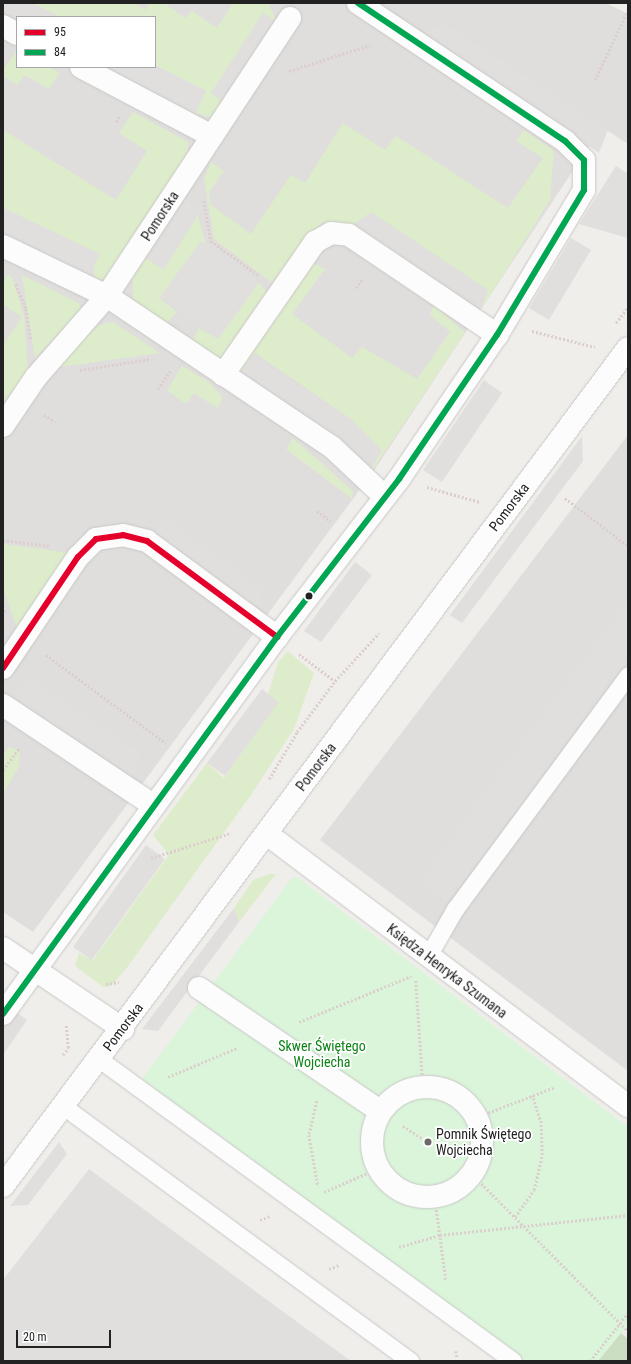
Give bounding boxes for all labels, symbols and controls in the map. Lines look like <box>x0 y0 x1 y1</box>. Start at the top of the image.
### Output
legend <box>16 16 156 68</box>
text: 95 <box>54 25 66 39</box>
text: 84 <box>54 45 66 59</box>
street label: Pomorska <box>138 188 182 244</box>
street label: Pomorska <box>485 480 533 534</box>
unlabelled marker <box>304 591 314 601</box>
street label: Pomorska <box>292 740 340 794</box>
street label: Księdza Henryka Szumana <box>384 920 510 1022</box>
street label: Pomorska <box>99 1000 147 1054</box>
park label: Skwer Świętego Wojciecha <box>278 1038 366 1070</box>
place label: Pomnik Świętego Wojciecha <box>436 1126 532 1158</box>
marker: Pomnik Świętego Wojciecha <box>423 1137 433 1147</box>
scale bar <box>18 1322 113 1348</box>
text: 20 m <box>23 1330 47 1344</box>

